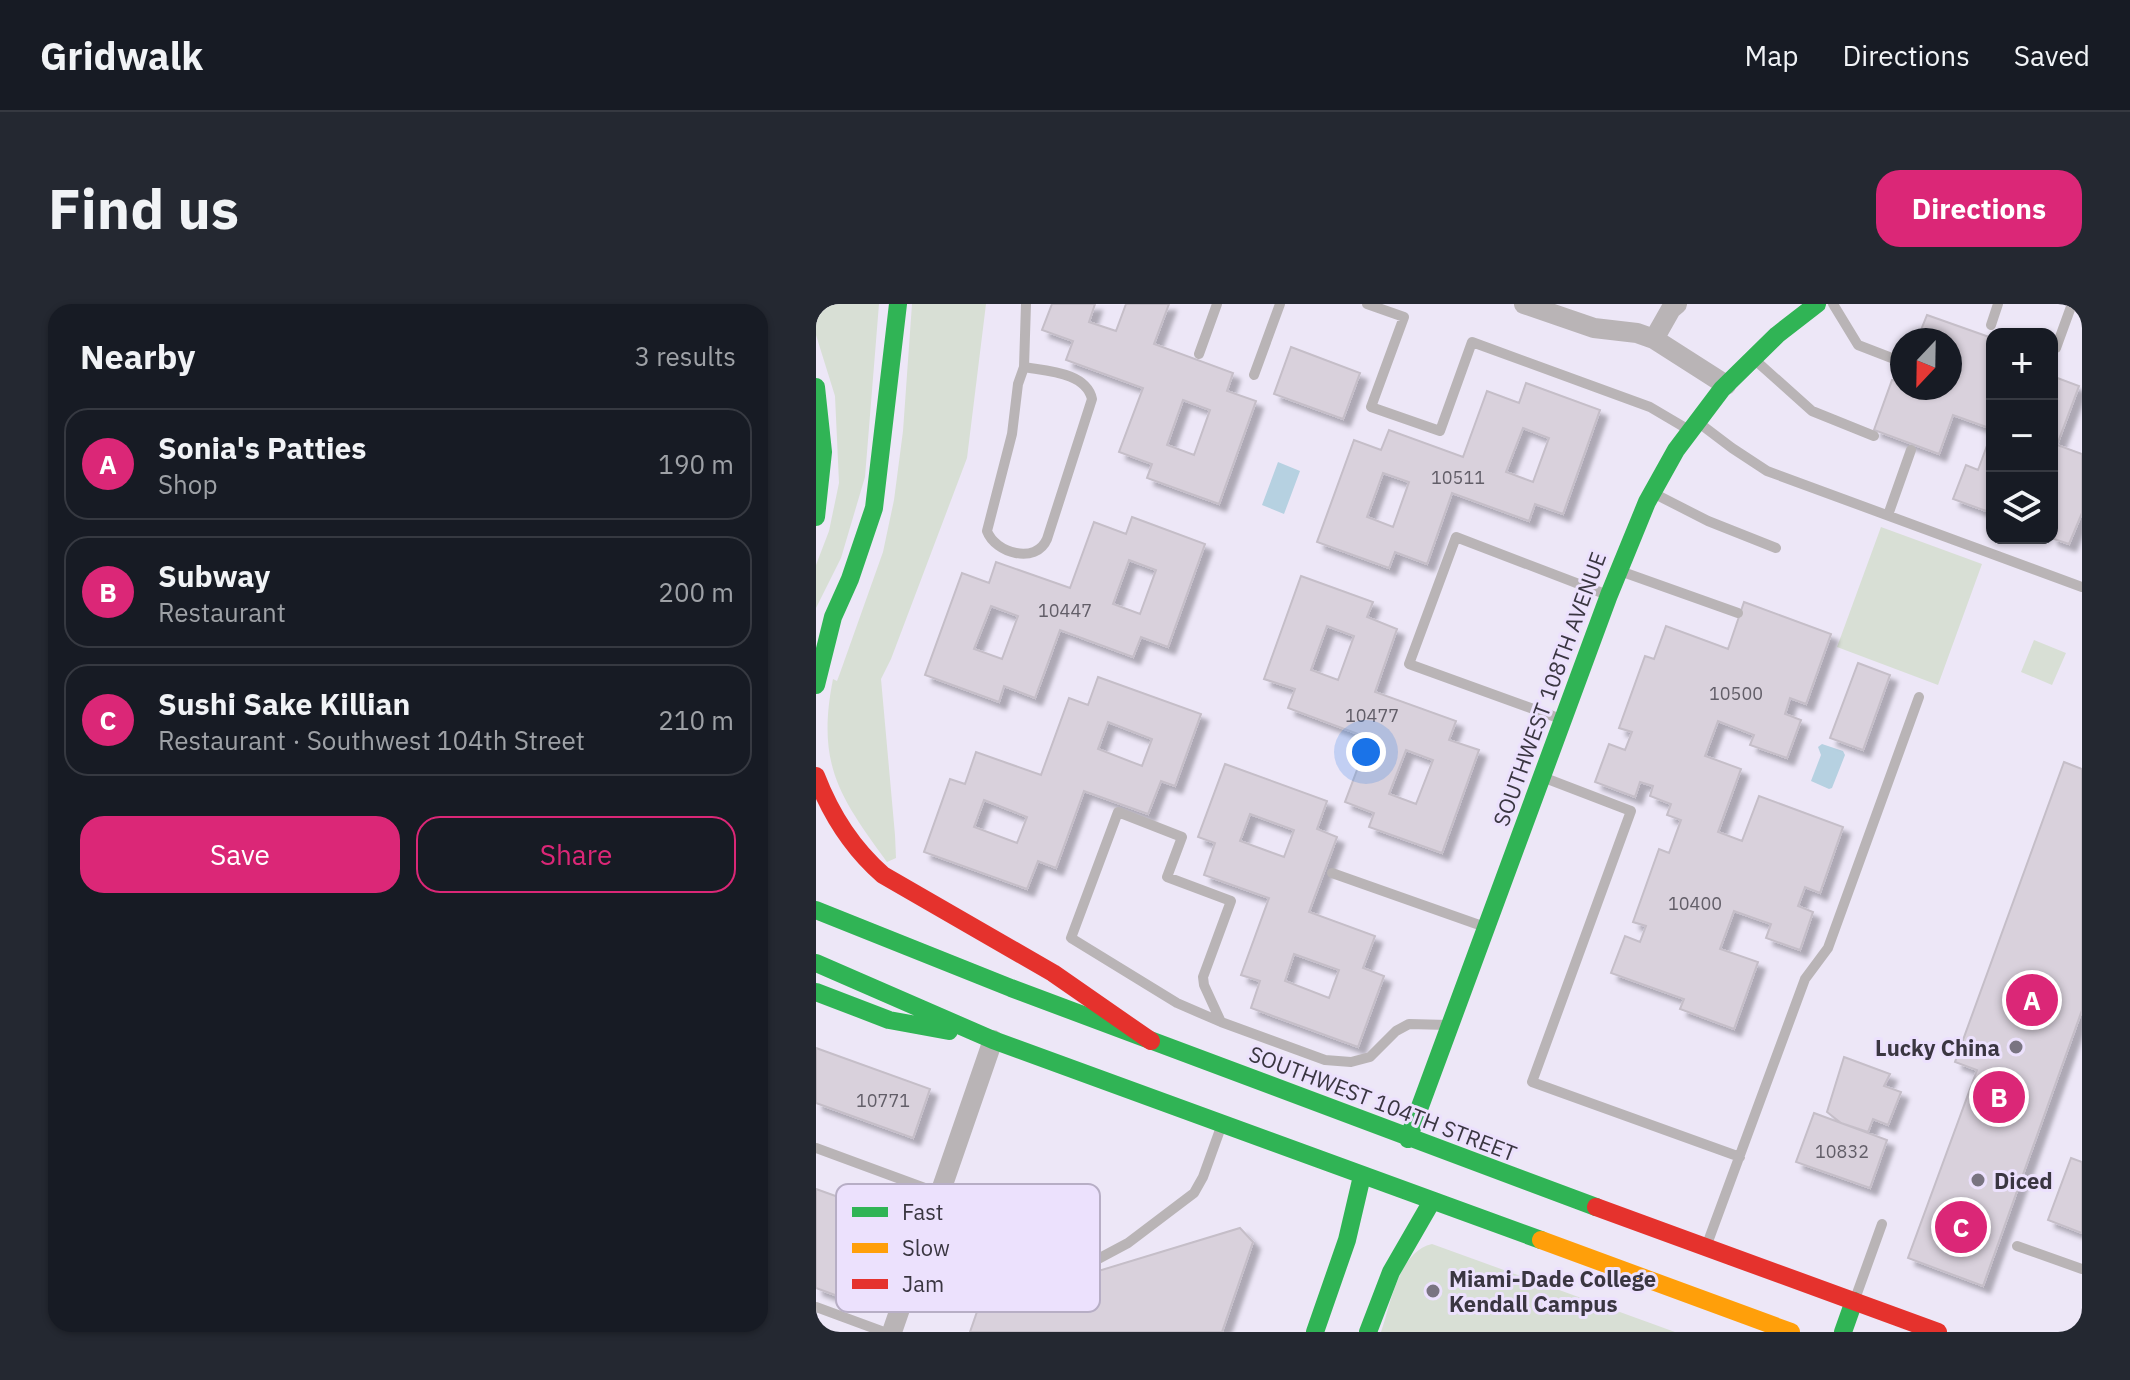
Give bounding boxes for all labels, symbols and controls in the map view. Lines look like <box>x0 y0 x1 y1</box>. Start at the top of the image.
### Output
text: Gridwalk <box>40 31 203 80</box>
text: Map <box>1744 37 1798 74</box>
text: Directions <box>1842 37 1970 74</box>
text: Saved <box>2014 37 2090 74</box>
button: Directions <box>1876 170 2082 247</box>
text: Find us <box>48 172 239 244</box>
north arrow <box>1890 328 1962 400</box>
map controls <box>1986 328 2058 544</box>
button: + <box>1986 328 2058 400</box>
text: Nearby <box>80 334 195 378</box>
text: 3 results <box>634 339 736 373</box>
button: − <box>1986 400 2058 472</box>
text: Sonia's Patties <box>158 428 366 467</box>
text: A <box>99 447 117 481</box>
text: 190 m <box>658 447 734 481</box>
house number: 10511 <box>1431 466 1485 489</box>
text: Shop <box>158 467 218 501</box>
button: layers <box>1986 472 2058 544</box>
street label: SOUTHWEST 108TH AVENUE <box>1486 548 1612 830</box>
text: Subway <box>158 556 270 595</box>
text: B <box>99 575 117 609</box>
text: 200 m <box>658 575 734 609</box>
text: Restaurant <box>158 595 286 629</box>
house number: 10447 <box>1038 599 1092 622</box>
house number: 10500 <box>1709 682 1763 705</box>
text: Sushi Sake Killian <box>158 684 410 723</box>
text: C <box>100 703 116 737</box>
text: 210 m <box>658 703 734 737</box>
house number: 10477 <box>1345 704 1399 727</box>
text: Restaurant · Southwest 104th Street <box>158 723 585 757</box>
your location <box>1346 732 1386 772</box>
button: Save <box>80 816 400 893</box>
button: Share <box>416 816 736 893</box>
house number: 10400 <box>1668 892 1722 915</box>
pin: A <box>2006 970 2058 1030</box>
place label: Lucky China <box>1875 1033 2000 1062</box>
street label: SOUTHWEST 104TH STREET <box>1245 1038 1521 1168</box>
marker: Lucky China <box>2007 1038 2025 1056</box>
pin: B <box>1973 1067 2025 1127</box>
house number: 10771 <box>856 1089 910 1112</box>
house number: 10832 <box>1815 1140 1869 1163</box>
place label: Diced <box>1994 1166 2053 1195</box>
marker: Diced <box>1969 1171 1987 1189</box>
legend <box>836 1184 1100 1312</box>
text: Fast <box>902 1197 943 1226</box>
pin: C <box>1935 1197 1987 1257</box>
text: Slow <box>902 1233 950 1262</box>
place label: Miami-Dade College Kendall Campus <box>1449 1264 1656 1318</box>
text: Jam <box>902 1269 944 1298</box>
marker: Miami-Dade College Kendall Campus <box>1424 1282 1442 1300</box>

